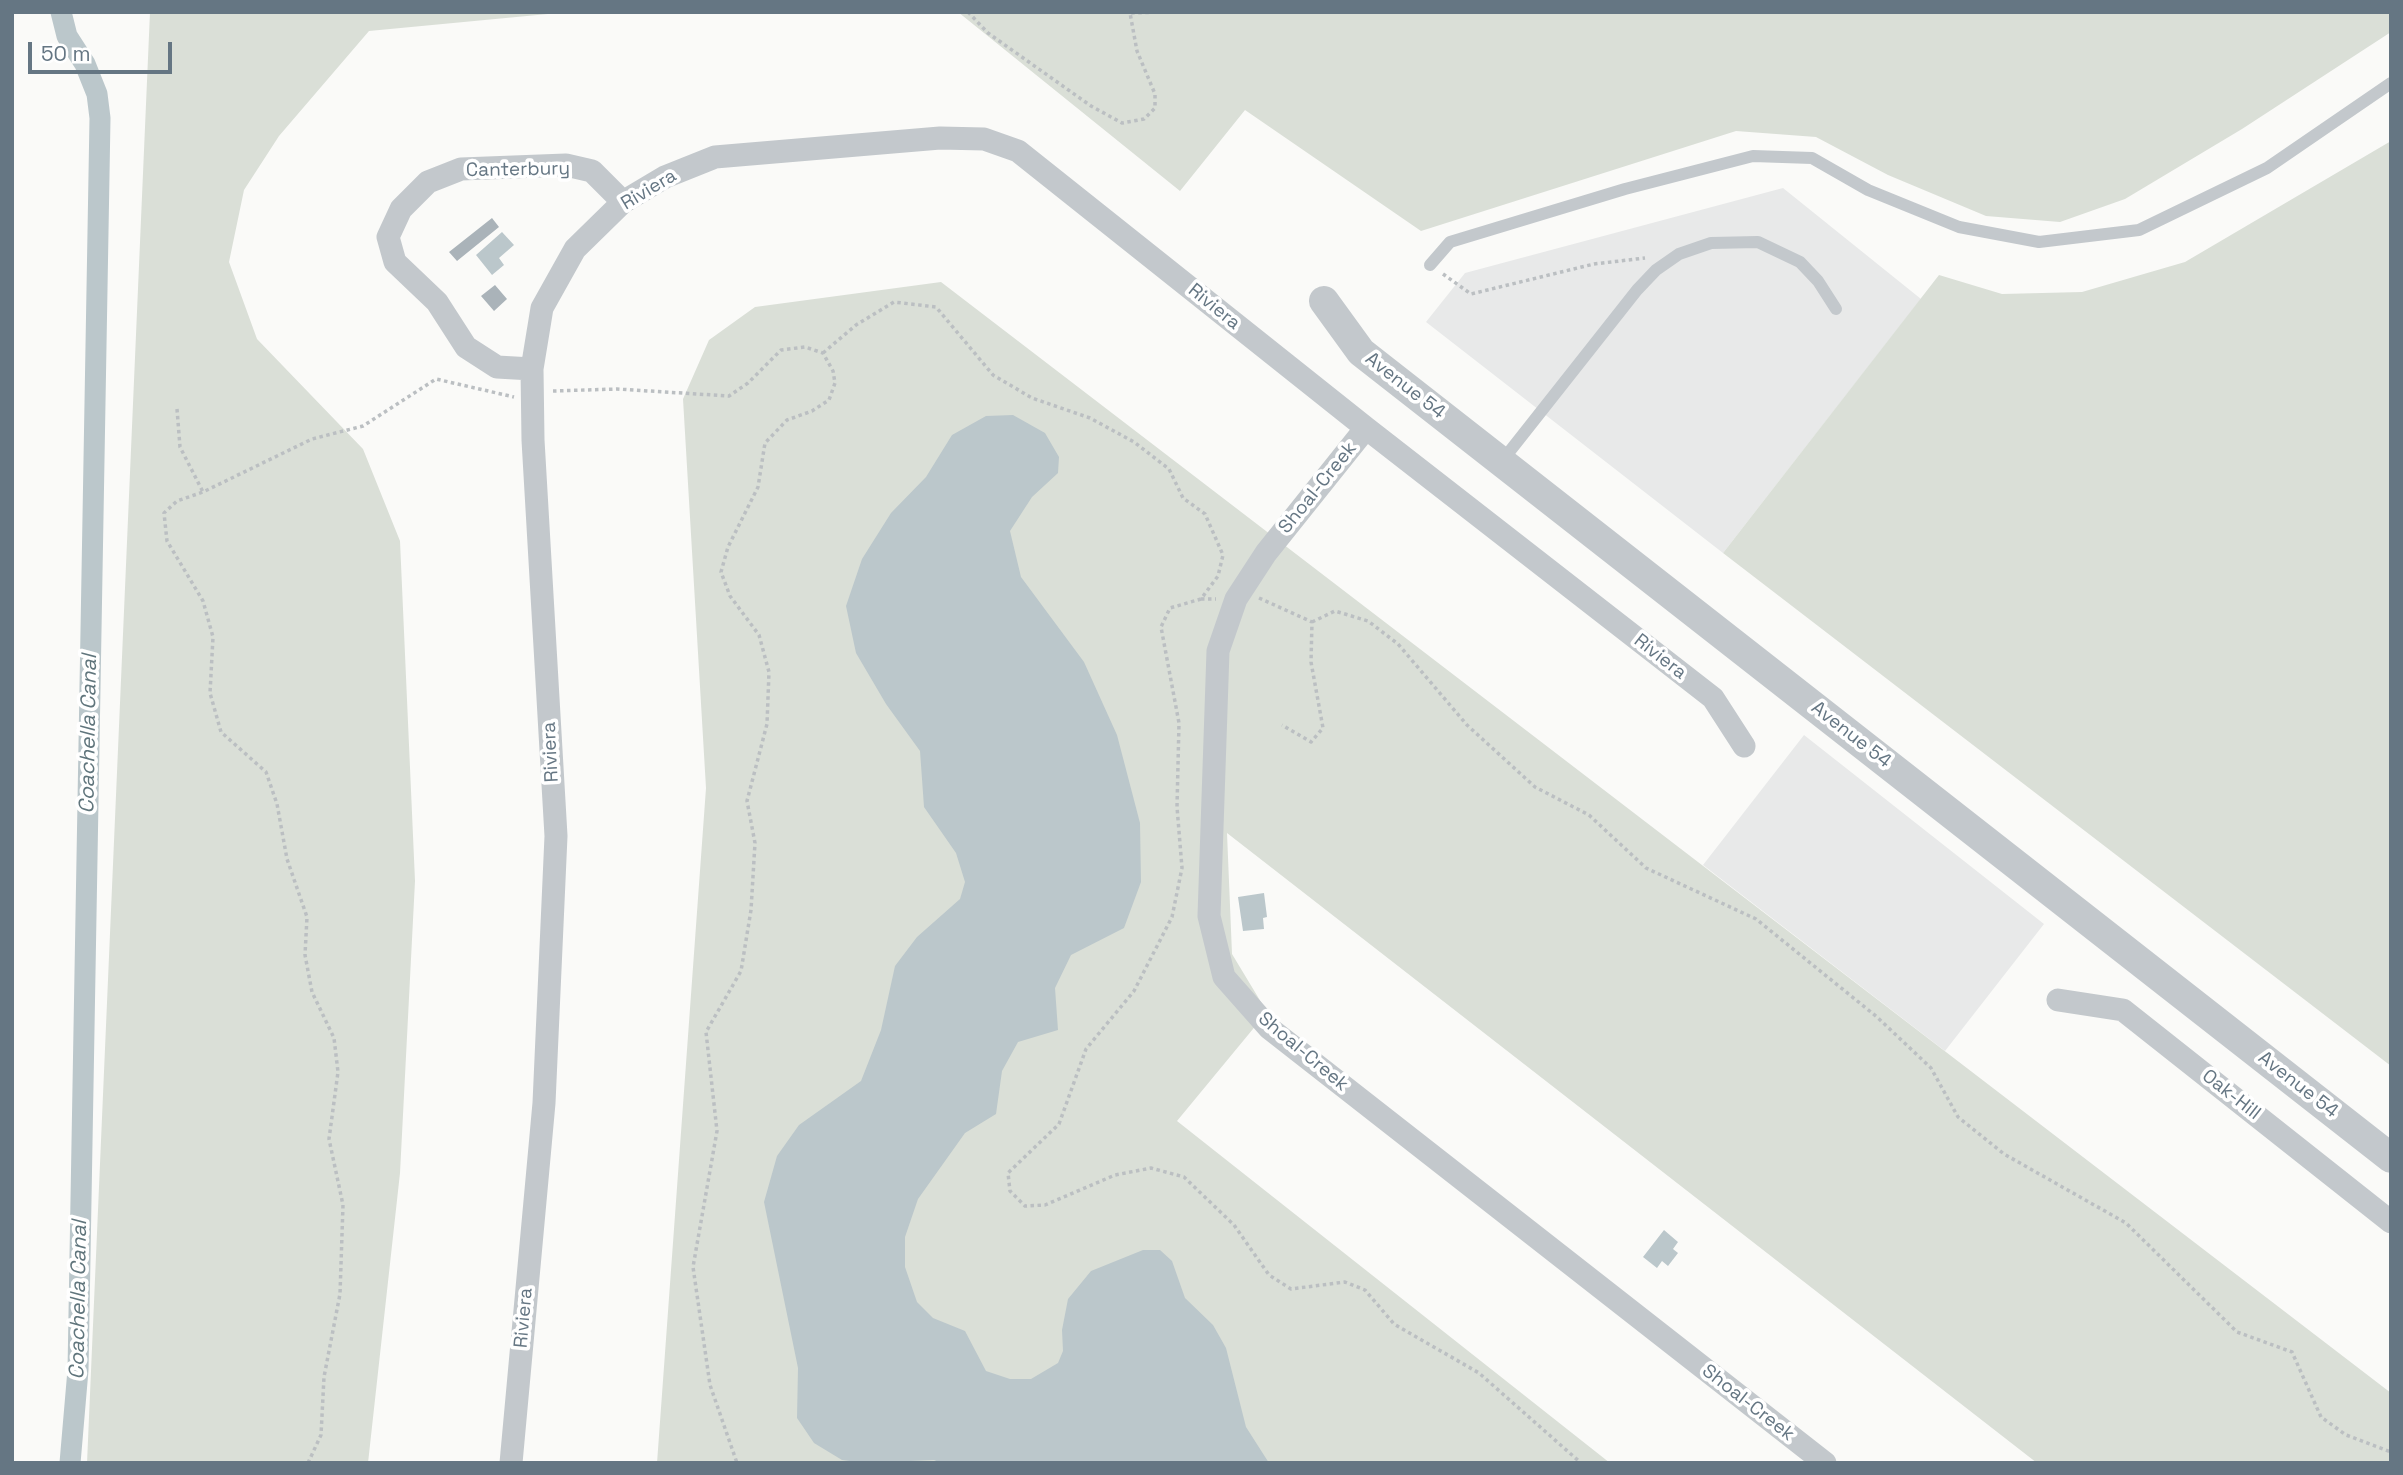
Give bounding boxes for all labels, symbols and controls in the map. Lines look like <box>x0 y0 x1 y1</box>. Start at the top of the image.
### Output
scale bar <box>32 28 175 72</box>
text: 50 m <box>41 40 91 67</box>
street label: Canterbury <box>466 158 570 182</box>
street label: Riviera <box>617 165 681 215</box>
street label: Riviera <box>1183 279 1245 335</box>
street label: Avenue 54 <box>1360 348 1450 424</box>
street label: Shoal-Creek <box>1274 438 1362 538</box>
street label: Riviera <box>1629 629 1691 685</box>
water label: Coachella Canal <box>75 654 103 814</box>
street label: Avenue 54 <box>1806 697 1896 773</box>
street label: Riviera <box>538 721 564 783</box>
street label: Shoal-Creek <box>1253 1008 1353 1096</box>
street label: Avenue 54 <box>2253 1047 2343 1123</box>
street label: Oak-Hill <box>2197 1065 2265 1125</box>
water label: Coachella Canal <box>65 1220 93 1380</box>
street label: Riviera <box>510 1287 538 1349</box>
street label: Shoal-Creek <box>1697 1360 1799 1446</box>

